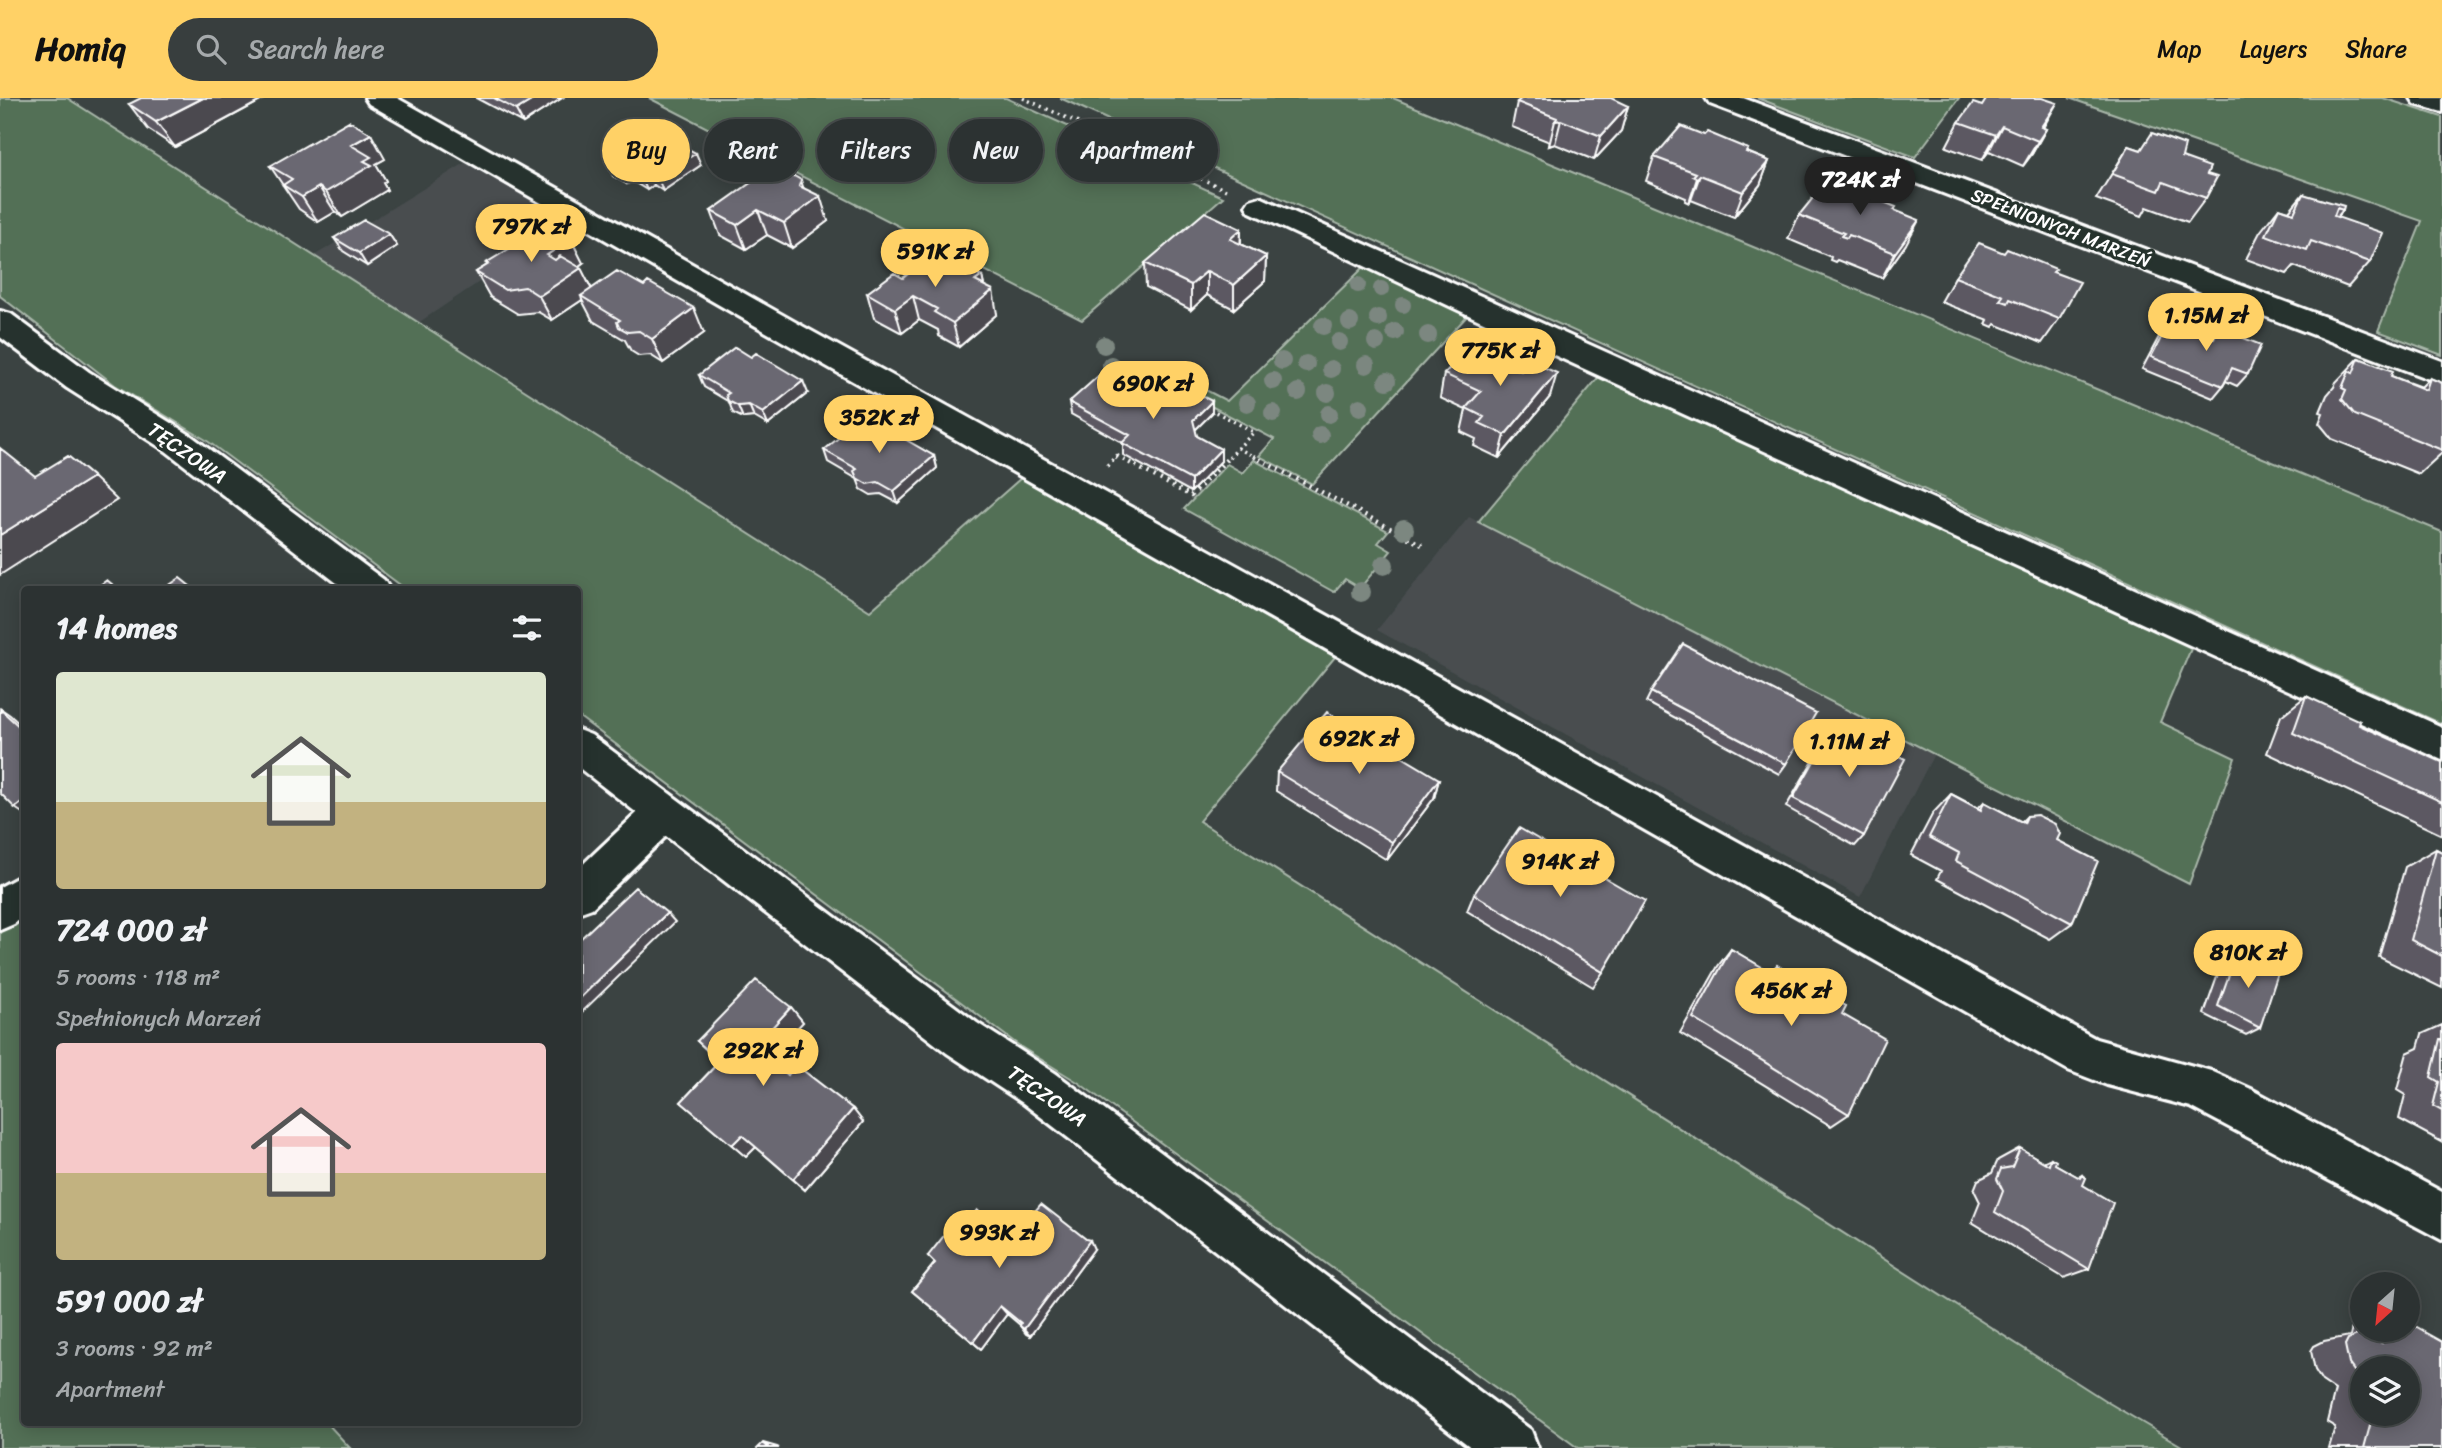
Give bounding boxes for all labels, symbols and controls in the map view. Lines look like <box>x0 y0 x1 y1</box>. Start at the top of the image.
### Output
search box <box>168 18 658 81</box>
text: Homiq <box>35 20 126 78</box>
text: Search here <box>248 26 385 72</box>
text: Map <box>2157 28 2202 70</box>
text: Layers <box>2240 28 2307 70</box>
text: Share <box>2345 28 2407 70</box>
icon: search <box>192 30 230 68</box>
chip: Buy <box>602 119 690 182</box>
chip: Rent <box>704 119 803 182</box>
chip: Filters <box>817 119 935 182</box>
chip: New <box>949 119 1043 182</box>
chip: Apartment <box>1057 119 1218 182</box>
pin: 724K zł <box>1795 158 1925 217</box>
text: 724K zł <box>1820 159 1900 200</box>
street label: SPEŁNIONYCH MARZEŃ <box>1966 179 2156 277</box>
pin: 797K zł <box>466 204 596 264</box>
text: 797K zł <box>492 206 570 247</box>
pin: 591K zł <box>870 230 1000 289</box>
text: 591K zł <box>897 231 973 272</box>
pin: 1.15M zł <box>2134 294 2278 353</box>
text: 1.15M zł <box>2164 295 2248 336</box>
pin: 775K zł <box>1435 328 1565 388</box>
text: 775K zł <box>1461 330 1539 371</box>
pin: 690K zł <box>1088 362 1218 421</box>
text: 690K zł <box>1113 363 1193 404</box>
pin: 352K zł <box>814 396 944 455</box>
text: 352K zł <box>840 397 918 438</box>
street label: TĘCZOWA <box>139 412 235 494</box>
text: 14 homes <box>56 601 177 655</box>
icon: filters <box>508 609 546 647</box>
pin: 692K zł <box>1294 716 1424 776</box>
icon: home <box>238 718 364 844</box>
text: 692K zł <box>1320 718 1398 759</box>
pin: 1.11M zł <box>1777 720 1921 779</box>
text: 1.11M zł <box>1809 721 1889 762</box>
pin: 914K zł <box>1495 840 1625 899</box>
text: 914K zł <box>1522 841 1598 882</box>
text: 724 000 zł <box>56 903 206 957</box>
pin: 810K zł <box>2183 930 2313 990</box>
text: 810K zł <box>2210 932 2286 973</box>
text: 5 rooms · 118 m² <box>56 957 220 998</box>
pin: 456K zł <box>1726 968 1856 1028</box>
text: 456K zł <box>1751 970 1831 1011</box>
text: Spełnionych Marzeń <box>56 998 261 1039</box>
pin: 292K zł <box>698 1028 828 1088</box>
text: 292K zł <box>723 1030 803 1071</box>
street label: TĘCZOWA <box>999 1055 1095 1137</box>
icon: home <box>238 1089 364 1215</box>
pin: 993K zł <box>934 1210 1064 1270</box>
text: 993K zł <box>959 1212 1039 1253</box>
north arrow <box>2350 1272 2420 1342</box>
map controls <box>2350 1272 2420 1426</box>
text: 591 000 zł <box>56 1274 202 1328</box>
text: 3 rooms · 92 m² <box>56 1328 213 1369</box>
button: layers <box>2350 1356 2420 1426</box>
text: Apartment <box>56 1369 165 1410</box>

